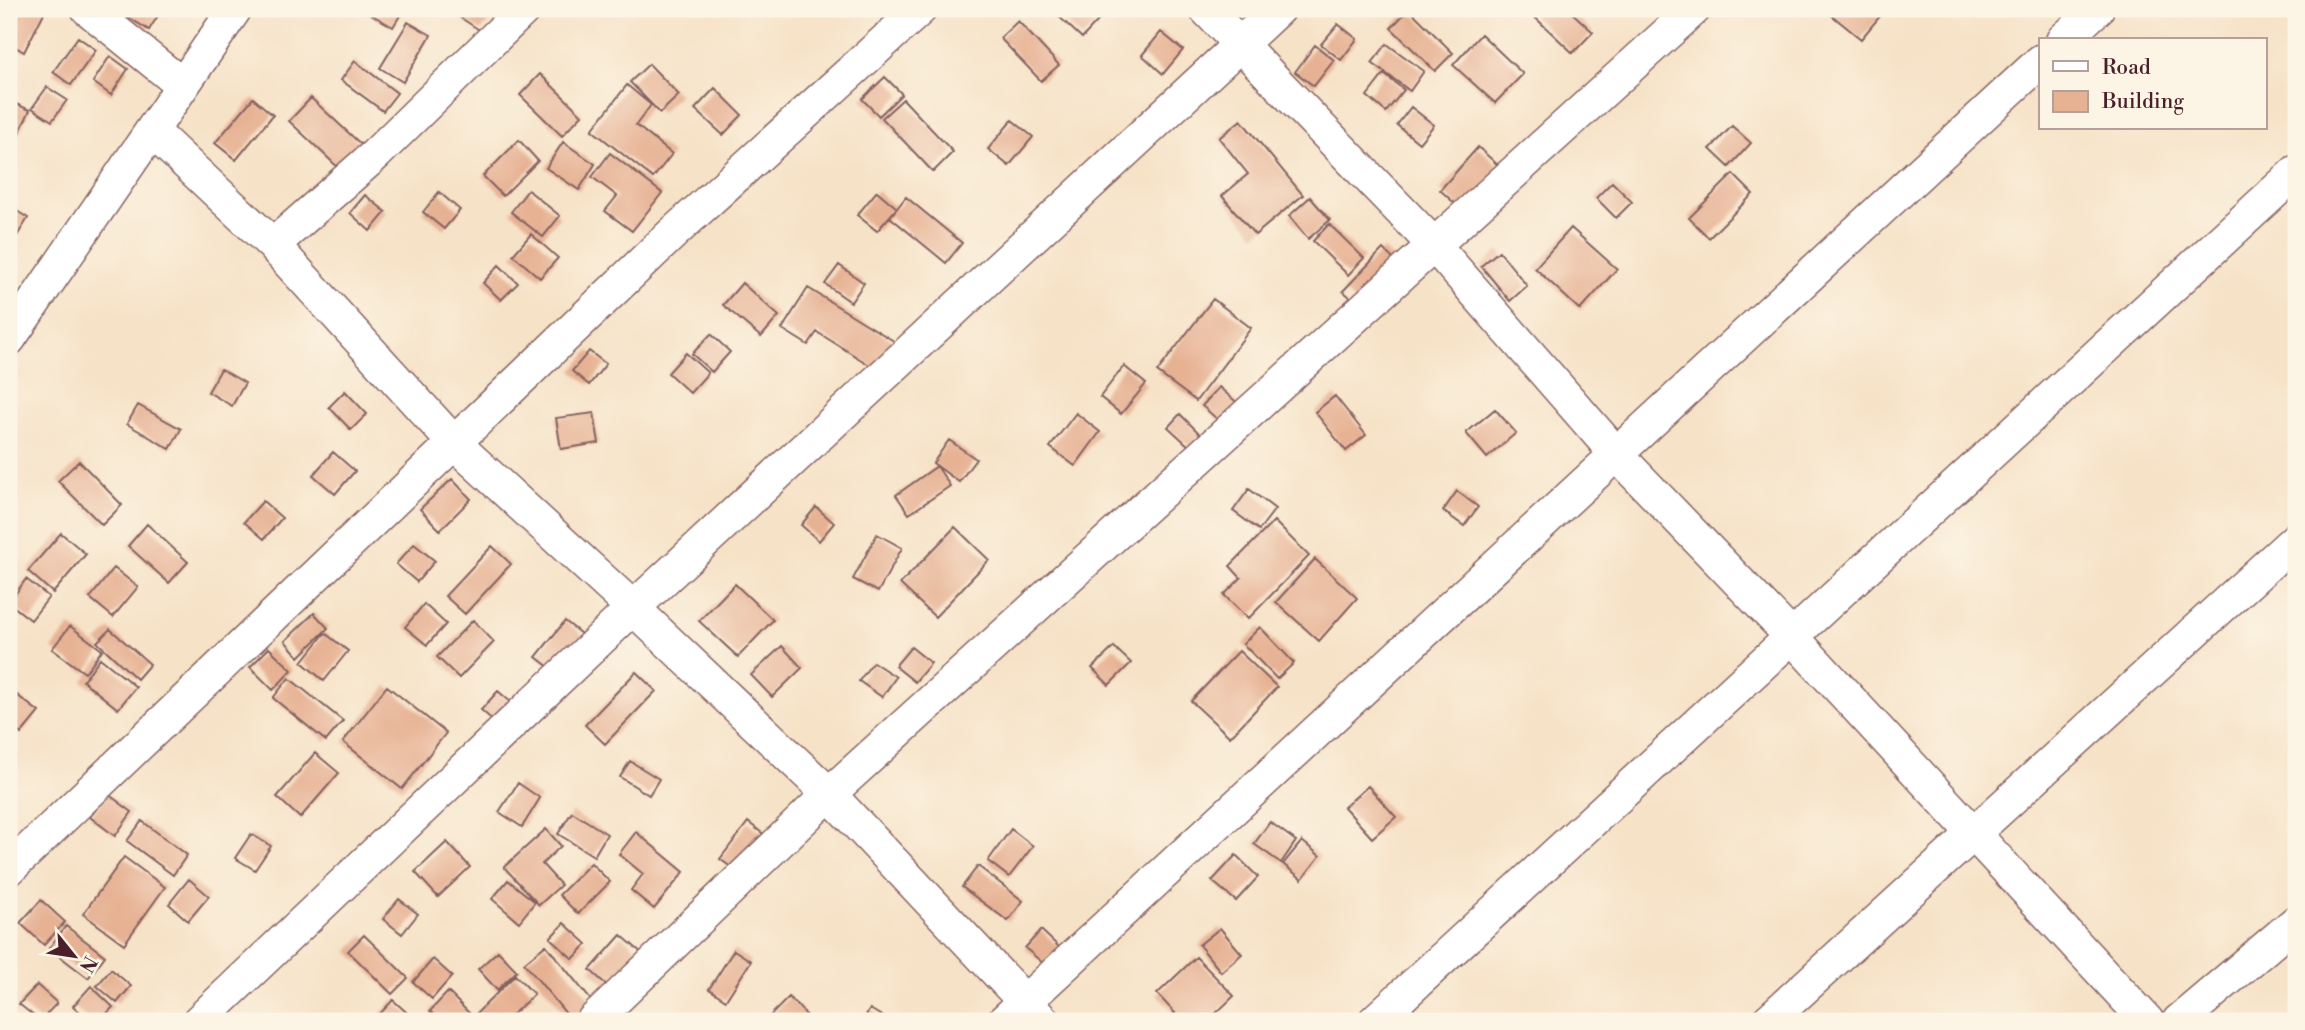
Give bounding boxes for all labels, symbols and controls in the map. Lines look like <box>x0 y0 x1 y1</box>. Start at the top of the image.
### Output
legend <box>2039 38 2266 130</box>
text: Road <box>2102 55 2151 81</box>
text: Building <box>2101 89 2184 115</box>
north arrow <box>38 922 108 992</box>
text: N <box>74 951 102 977</box>

